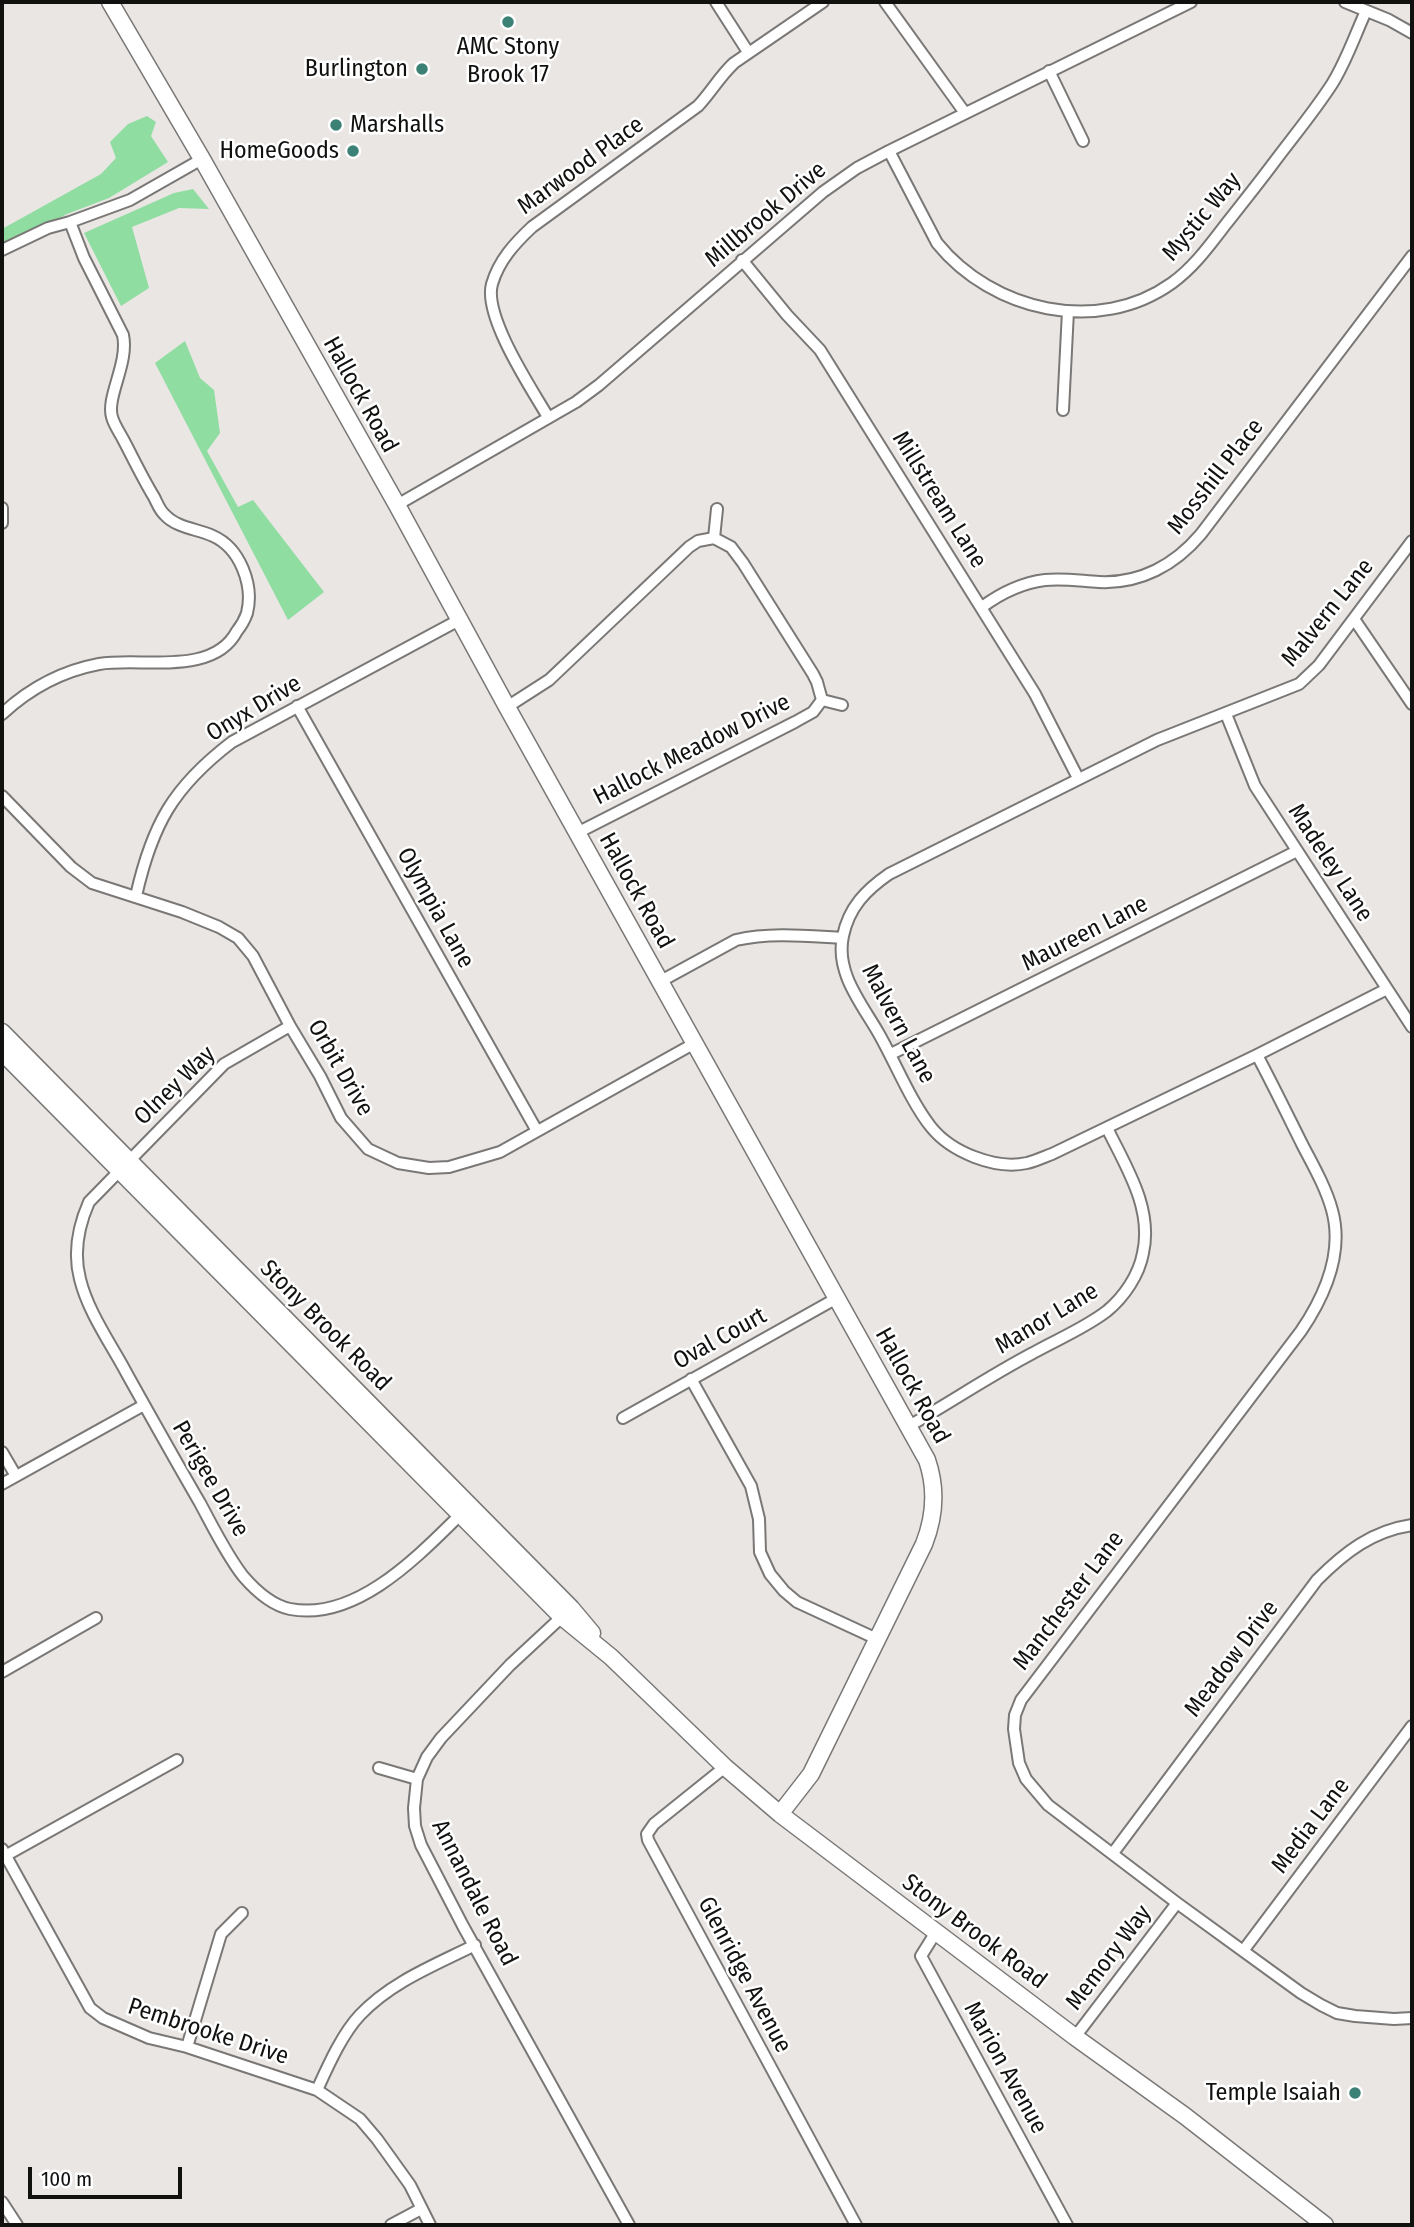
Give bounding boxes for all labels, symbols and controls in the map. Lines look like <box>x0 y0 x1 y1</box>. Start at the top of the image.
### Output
marker: AMC Stony Brook 17 <box>500 14 516 30</box>
place label: AMC Stony Brook 17 <box>457 33 559 89</box>
place label: Burlington <box>305 55 408 83</box>
marker: Burlington <box>414 61 430 77</box>
place label: Marshalls <box>350 111 444 139</box>
street label: Marwood Place <box>512 111 650 221</box>
marker: Marshalls <box>328 117 344 133</box>
place label: HomeGoods <box>219 137 339 165</box>
marker: HomeGoods <box>345 143 361 159</box>
street label: Millbrook Drive <box>700 156 832 274</box>
street label: Mystic Way <box>1157 167 1247 267</box>
street label: Hallock Road <box>316 332 404 458</box>
street label: Mosshill Place <box>1162 413 1270 541</box>
street label: Millstream Lane <box>886 426 992 574</box>
street label: Malvern Lane <box>1276 553 1380 673</box>
street label: Onyx Drive <box>201 670 307 748</box>
street label: Hallock Meadow Drive <box>589 688 795 812</box>
street label: Madeley Lane <box>1281 799 1379 927</box>
street label: Hallock Road <box>592 828 680 954</box>
street label: Olympia Lane <box>390 843 480 973</box>
street label: Maureen Lane <box>1017 890 1153 978</box>
street label: Malvern Lane <box>855 960 941 1088</box>
street label: Orbit Drive <box>301 1015 379 1121</box>
street label: Olney Way <box>128 1040 222 1132</box>
street label: Stony Brook Road <box>253 1254 397 1398</box>
street label: Manor Lane <box>990 1277 1104 1361</box>
street label: Oval Court <box>668 1302 772 1376</box>
street label: Hallock Road <box>868 1323 956 1449</box>
street label: Perigee Drive <box>165 1416 255 1542</box>
street label: Manchester Lane <box>1007 1526 1131 1676</box>
street label: Meadow Drive <box>1179 1595 1285 1723</box>
street label: Media Lane <box>1266 1773 1356 1879</box>
street label: Annandale Road <box>425 1815 523 1971</box>
street label: Stony Brook Road <box>896 1868 1052 1996</box>
street label: Glenridge Avenue <box>691 1892 797 2058</box>
street label: Memory Way <box>1060 1900 1158 2016</box>
street label: Pembrooke Drive <box>124 1992 292 2072</box>
street label: Marion Avenue <box>957 1997 1053 2139</box>
place label: Temple Isaiah <box>1206 2079 1341 2107</box>
marker: Temple Isaiah <box>1347 2085 1363 2101</box>
scale bar <box>32 2154 186 2198</box>
text: 100 m <box>41 2166 92 2192</box>

